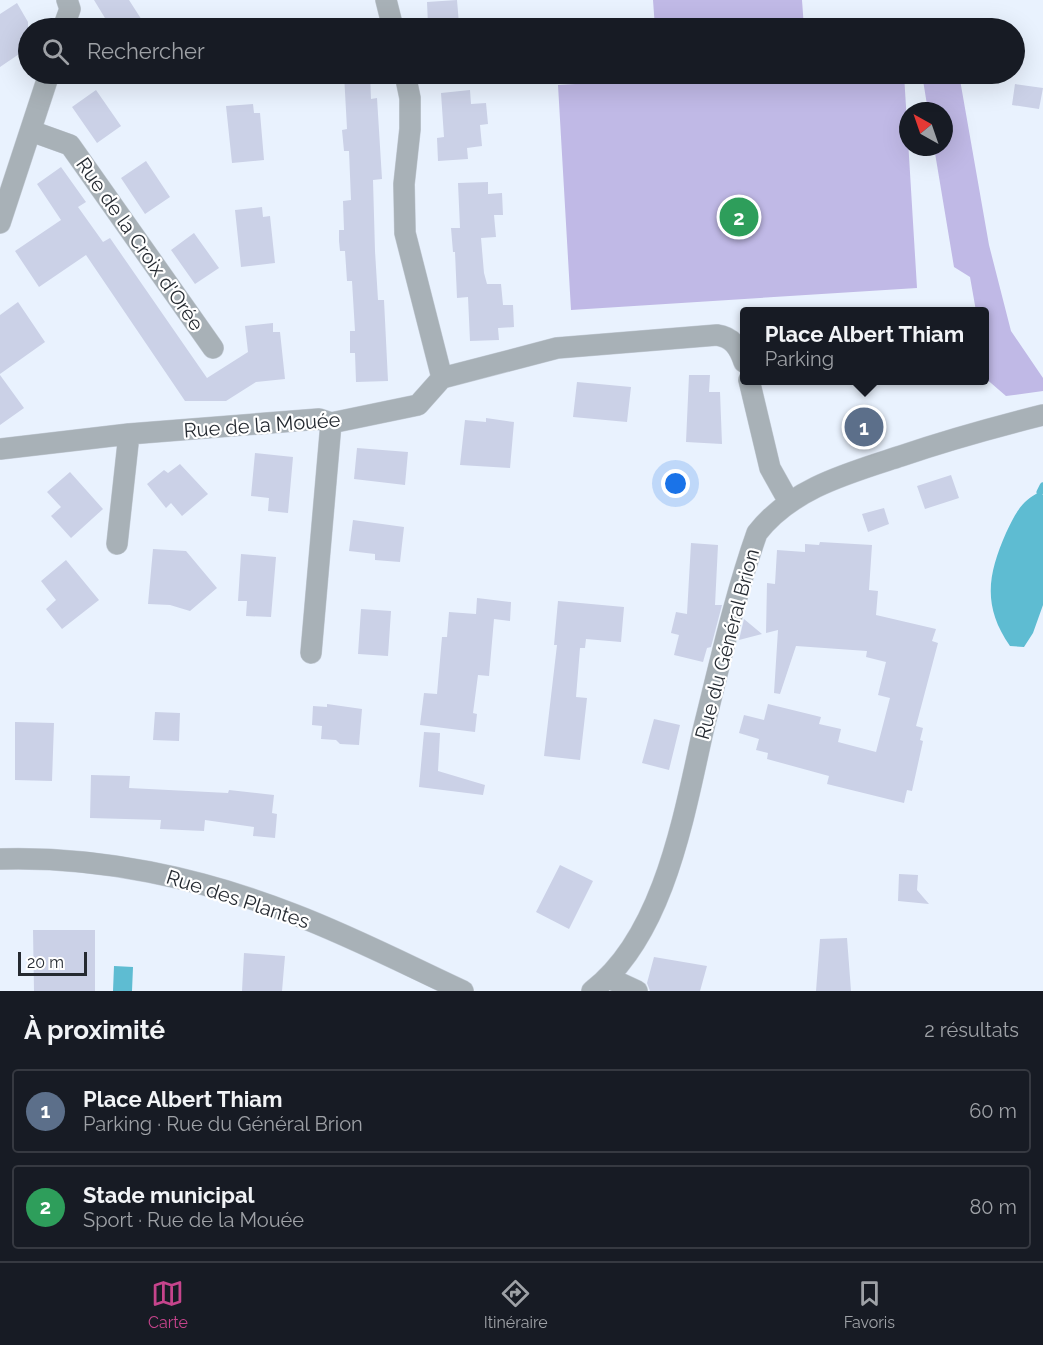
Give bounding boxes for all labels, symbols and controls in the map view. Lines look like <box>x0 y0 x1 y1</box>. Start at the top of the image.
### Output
search box <box>18 18 1025 84</box>
icon: search <box>39 35 72 68</box>
text: Rechercher <box>87 38 205 64</box>
north arrow <box>899 102 953 156</box>
street label: Rue de la Croix d'Orée <box>71 153 209 335</box>
pin: 2 <box>720 194 758 240</box>
popup <box>740 307 989 385</box>
text: Place Albert Thiam <box>765 321 964 347</box>
text: Parking <box>765 347 834 371</box>
pin: 1 <box>844 404 884 450</box>
street label: Rue de la Mouée <box>183 408 341 442</box>
your location <box>661 469 690 498</box>
street label: Rue du Général Brion <box>690 546 764 742</box>
street label: Rue des Plantes <box>164 865 312 933</box>
scale bar <box>18 949 87 976</box>
text: 20 m <box>27 953 64 972</box>
text: À proximité <box>24 1015 165 1045</box>
text: 2 résultats <box>924 1018 1019 1042</box>
text: Place Albert Thiam <box>83 1086 282 1112</box>
text: 1 <box>41 1099 50 1123</box>
text: 60 m <box>969 1099 1017 1123</box>
text: Parking · Rue du Général Brion <box>83 1112 363 1136</box>
text: Stade municipal <box>83 1182 255 1208</box>
text: 2 <box>40 1195 51 1219</box>
text: 80 m <box>969 1195 1017 1219</box>
text: Sport · Rue de la Mouée <box>83 1208 304 1232</box>
tab: Carte <box>148 1277 188 1332</box>
tab: Itinéraire <box>484 1277 548 1332</box>
tab: Favoris <box>844 1277 895 1332</box>

